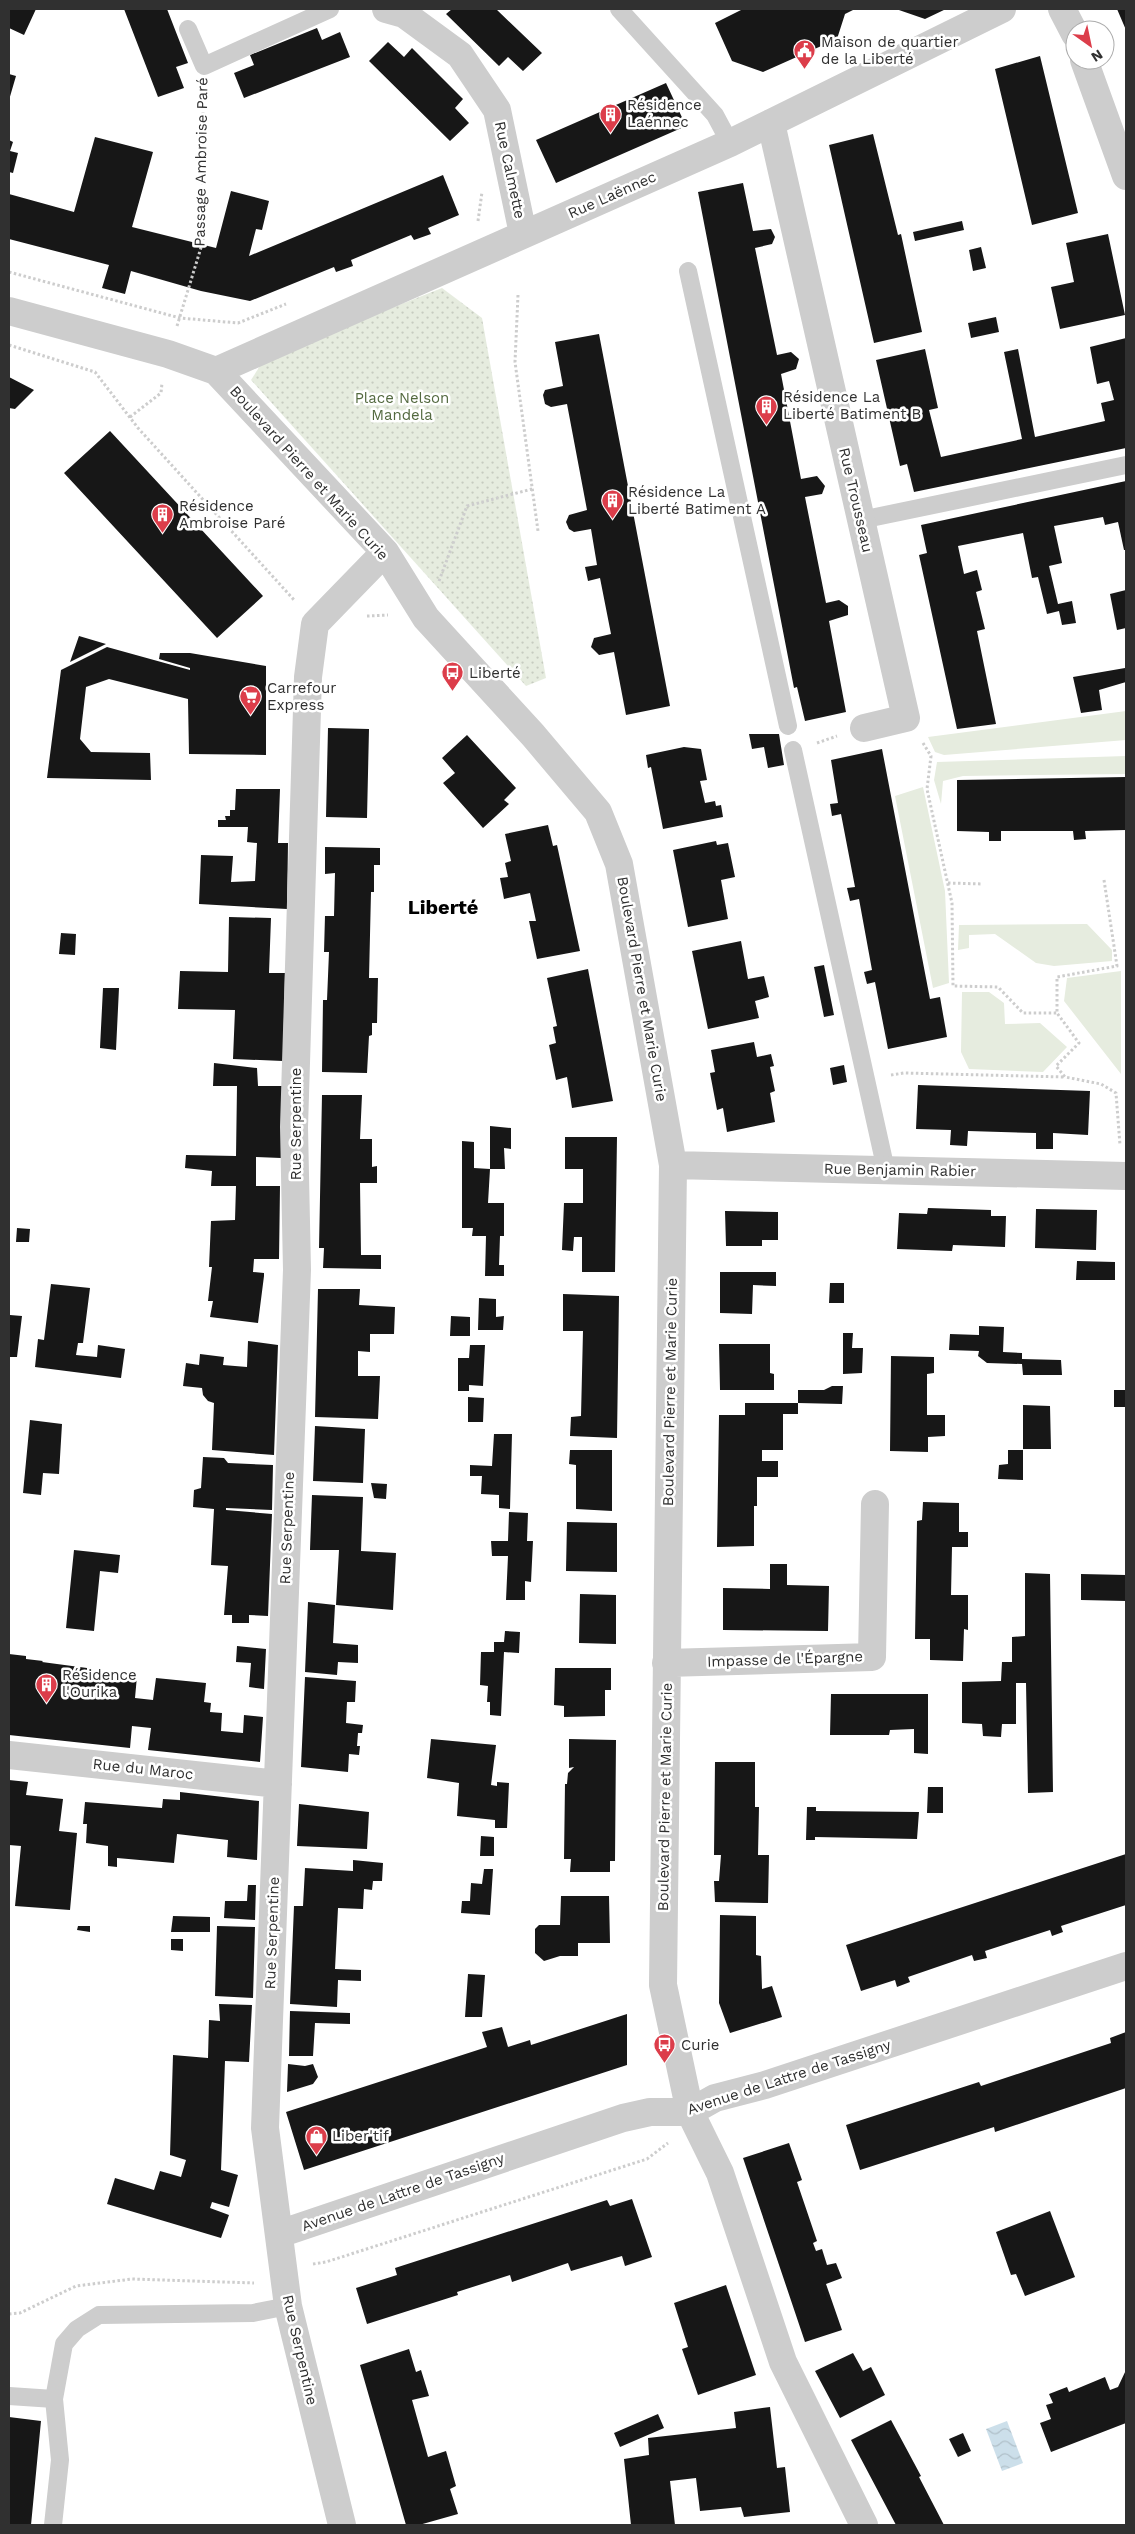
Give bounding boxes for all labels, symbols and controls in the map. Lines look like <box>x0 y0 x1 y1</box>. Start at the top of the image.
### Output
north arrow <box>1065 20 1115 70</box>
place label: Maison de quartier de la Liberté <box>821 33 959 68</box>
public building icon: Maison de quartier de la Liberté <box>793 39 817 70</box>
text: N <box>1088 46 1106 65</box>
street label: Passage Ambroise Paré <box>191 77 211 247</box>
place label: Résidence Laénnec <box>627 96 702 131</box>
building icon: Résidence Laénnec <box>599 102 623 133</box>
street label: Rue Calmette <box>491 120 529 220</box>
street label: Rue Laënnec <box>565 168 659 222</box>
street label: Boulevard Pierre et Marie Curie <box>226 382 392 564</box>
place label: Résidence La Liberté Batiment B <box>783 388 921 423</box>
park label: Place Nelson Mandela <box>355 389 449 424</box>
building icon: Résidence La Liberté Batiment B <box>755 394 779 425</box>
street label: Rue Trousseau <box>835 446 877 554</box>
place label: Résidence La Liberté Batiment A <box>628 483 766 518</box>
building icon: Résidence La Liberté Batiment A <box>600 489 624 520</box>
place label: Résidence Ambroise Paré <box>179 497 285 532</box>
building icon: Résidence Ambroise Paré <box>151 503 175 534</box>
bus stop icon: Liberté <box>441 661 465 692</box>
place label: Liberté <box>469 664 521 682</box>
place label: Carrefour Express <box>267 679 336 714</box>
supermarket icon: Carrefour Express <box>239 685 263 716</box>
street label: Boulevard Pierre et Marie Curie <box>613 875 671 1103</box>
district label: Liberté <box>408 895 478 919</box>
street label: Rue Serpentine <box>287 1068 305 1180</box>
street label: Rue Benjamin Rabier <box>824 1160 976 1180</box>
street label: Boulevard Pierre et Marie Curie <box>659 1278 681 1506</box>
street label: Rue Serpentine <box>276 1471 298 1585</box>
street label: Impasse de l'Épargne <box>707 1647 863 1671</box>
place label: Résidence l'Ourika <box>62 1666 137 1701</box>
building icon: Résidence l'Ourika <box>34 1672 58 1703</box>
street label: Boulevard Pierre et Marie Curie <box>654 1683 676 1911</box>
street label: Rue du Maroc <box>92 1755 194 1783</box>
street label: Rue Serpentine <box>261 1876 283 1990</box>
bus stop icon: Curie <box>653 2033 677 2064</box>
street label: Avenue de Lattre de Tassigny <box>685 2035 893 2118</box>
place label: Curie <box>681 2036 719 2054</box>
shop icon: Liber'tif <box>304 2124 328 2155</box>
place label: Liber'tif <box>332 2127 389 2145</box>
street label: Avenue de Lattre de Tassigny <box>299 2149 507 2235</box>
street label: Rue Serpentine <box>279 2293 321 2407</box>

